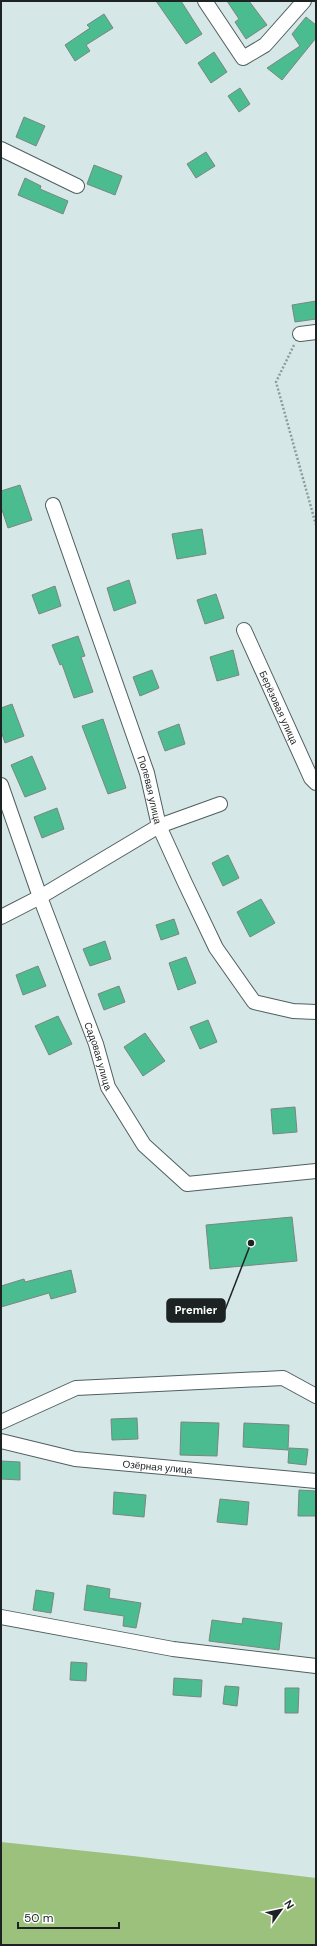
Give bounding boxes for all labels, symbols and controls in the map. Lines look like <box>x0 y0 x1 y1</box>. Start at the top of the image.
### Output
street label: Берёзовая улица <box>257 668 302 747</box>
street label: Полевая улица <box>135 754 165 826</box>
street label: Садовая улица <box>82 1020 115 1093</box>
callout: Premier <box>167 1299 225 1322</box>
text: Premier <box>175 1303 218 1317</box>
street label: Озёрная улица <box>122 1457 193 1476</box>
north arrow <box>261 1890 301 1930</box>
text: N <box>281 1897 297 1912</box>
scale bar <box>18 1904 119 1930</box>
text: 50 m <box>24 1910 53 1926</box>

